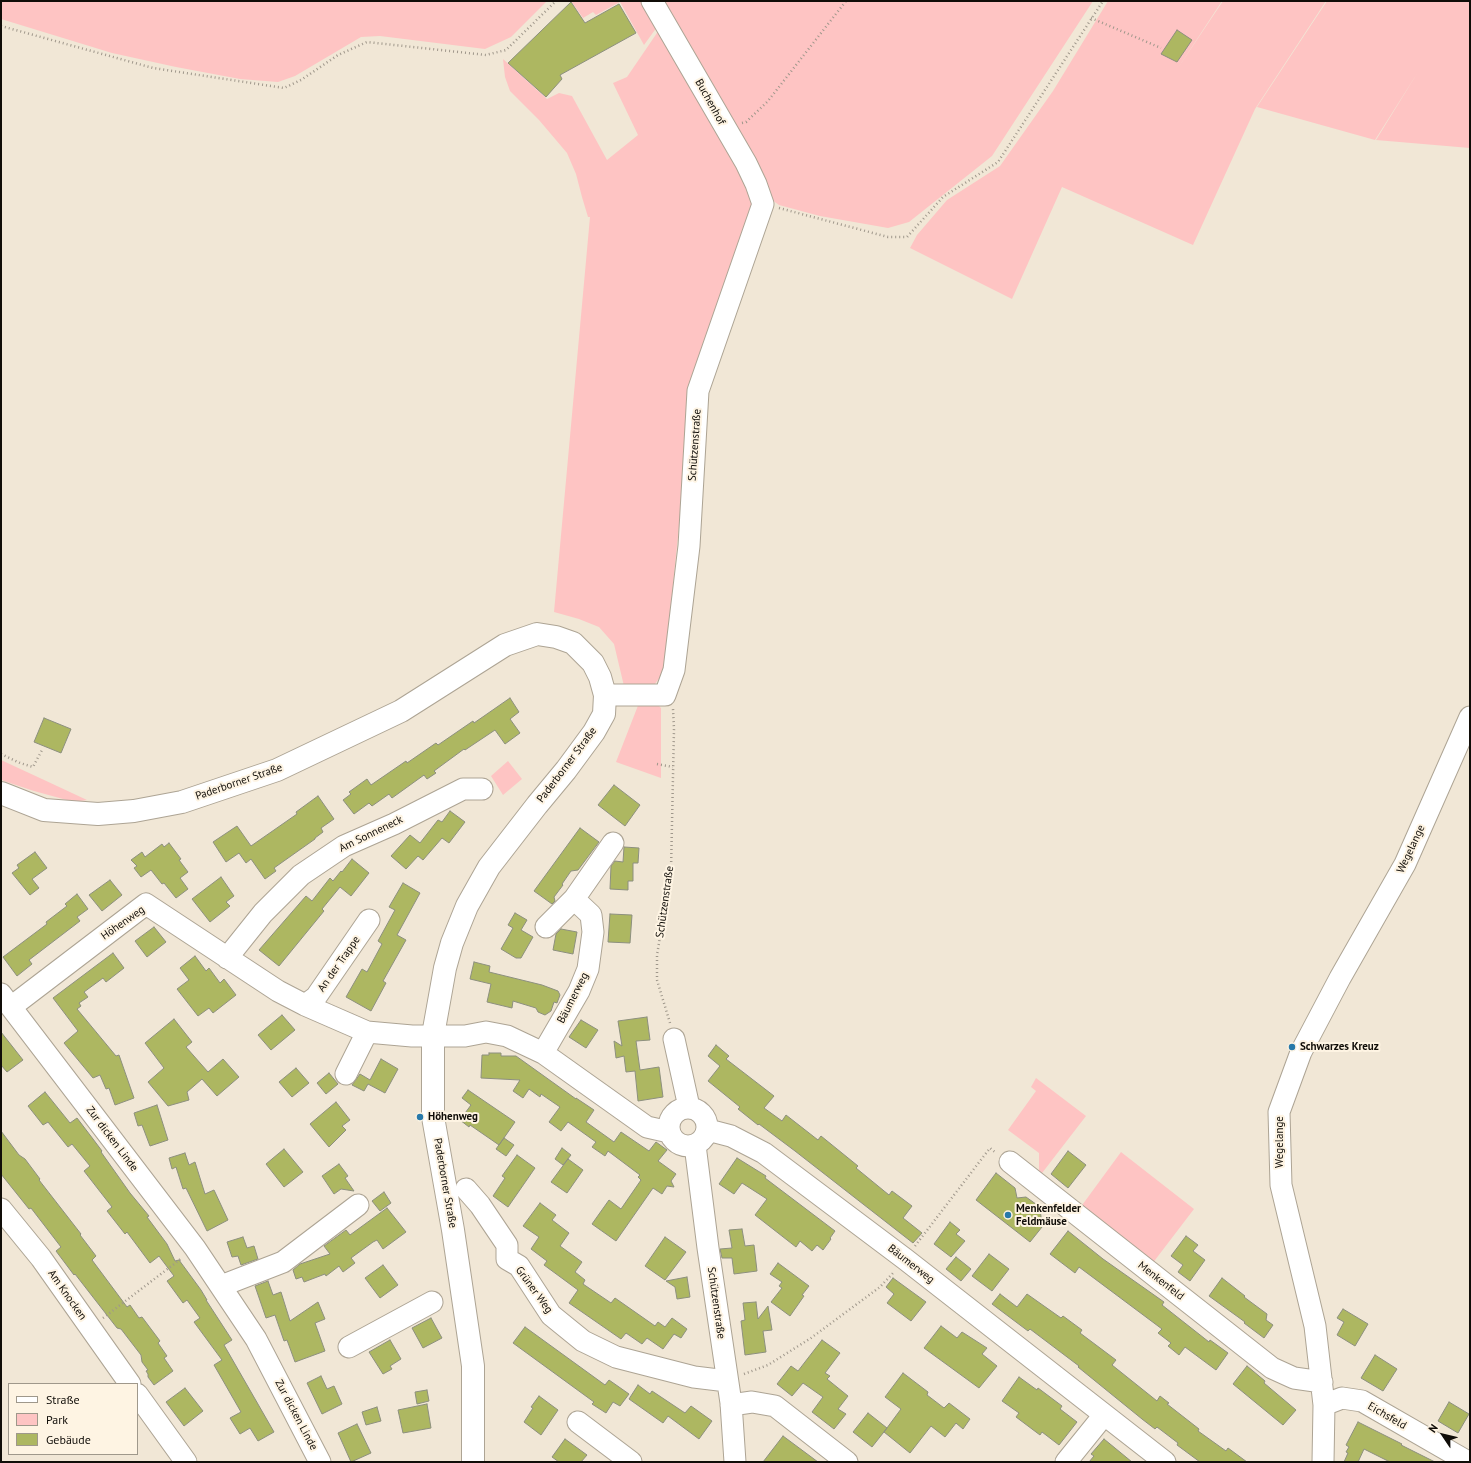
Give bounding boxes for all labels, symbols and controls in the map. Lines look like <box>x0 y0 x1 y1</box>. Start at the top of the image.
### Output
street label: Buchenhof <box>692 77 728 127</box>
street label: Schützenstraße <box>686 408 704 482</box>
street label: Paderborner Straße <box>534 725 600 805</box>
street label: Paderborner Straße <box>194 761 284 803</box>
street label: Am Sonneneck <box>337 813 405 855</box>
street label: Wegelange <box>1394 823 1428 875</box>
street label: Schützenstraße <box>653 865 677 939</box>
street label: Höhenweg <box>99 903 147 943</box>
street label: An der Trappe <box>315 934 363 994</box>
street label: Bäumerweg <box>555 970 591 1026</box>
place label: Schwarzes Kreuz <box>1300 1040 1379 1054</box>
marker: Schwarzes Kreuz <box>1287 1042 1297 1052</box>
street label: Zur dicken Linde <box>83 1104 141 1174</box>
place label: Höhenweg <box>428 1110 478 1124</box>
marker: Höhenweg <box>415 1112 425 1122</box>
street label: Wegelange <box>1273 1116 1287 1168</box>
street label: Paderborner Straße <box>431 1137 459 1229</box>
place label: Menkenfelder Feldmäuse <box>1016 1202 1081 1228</box>
marker: Menkenfelder Feldmäuse <box>1003 1210 1013 1220</box>
street label: Bäumerweg <box>885 1242 937 1286</box>
street label: Menkenfeld <box>1135 1259 1187 1303</box>
street label: Grüner Weg <box>513 1264 555 1316</box>
street label: Schützenstraße <box>704 1266 728 1340</box>
street label: Am Knocken <box>45 1267 89 1323</box>
street label: Zur dicken Linde <box>272 1377 320 1453</box>
legend <box>8 1383 138 1455</box>
text: Straße <box>46 1392 80 1407</box>
street label: Eichsfeld <box>1365 1400 1409 1432</box>
text: Park <box>46 1412 68 1427</box>
north arrow <box>1423 1415 1463 1455</box>
text: N <box>1425 1421 1441 1435</box>
text: Gebäude <box>46 1432 91 1447</box>

